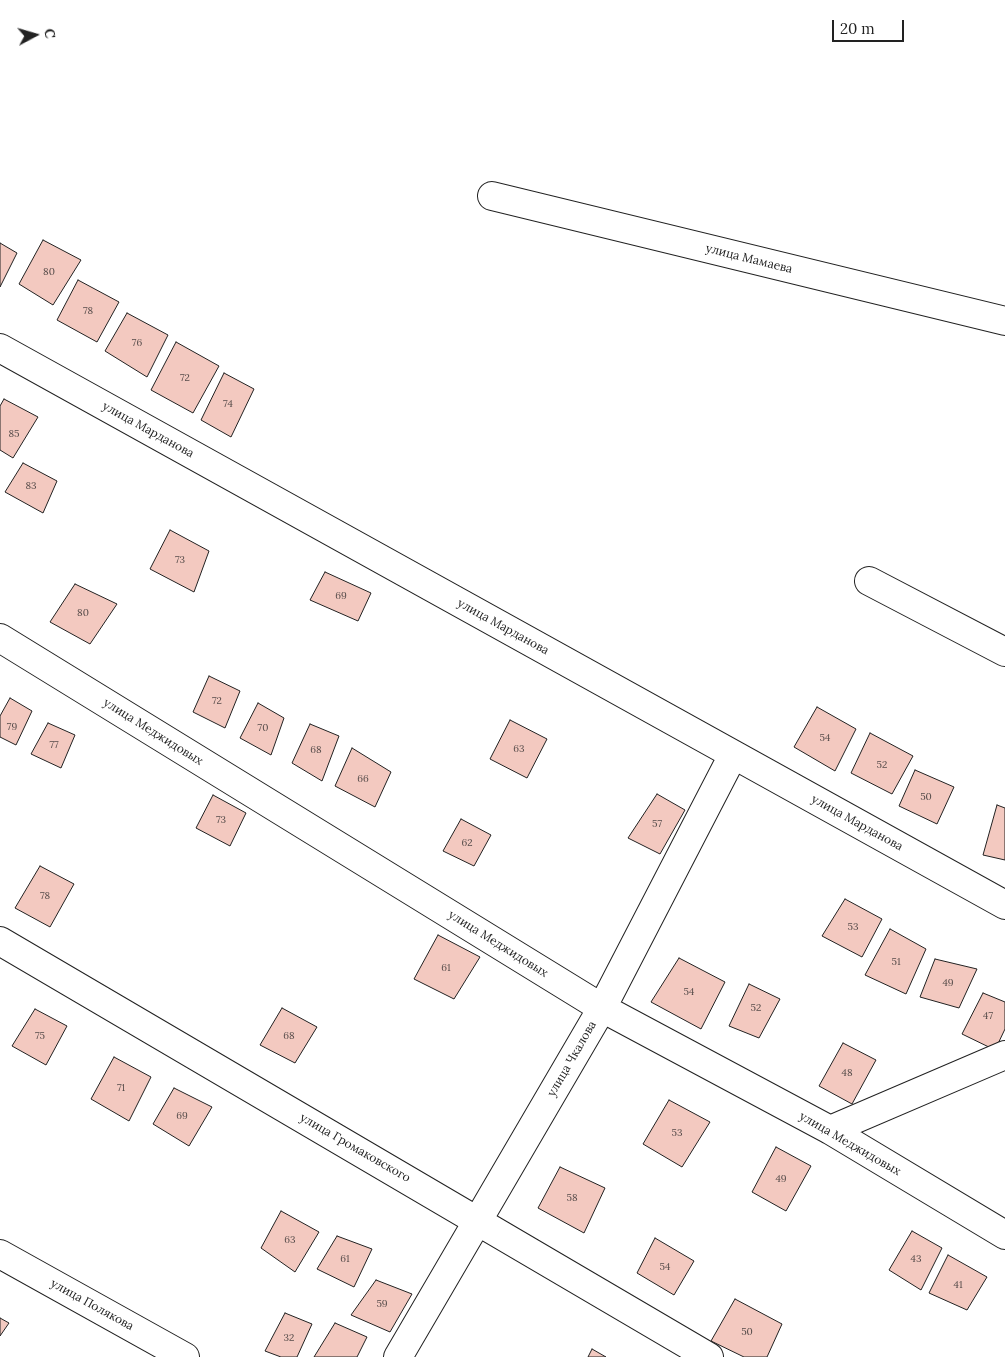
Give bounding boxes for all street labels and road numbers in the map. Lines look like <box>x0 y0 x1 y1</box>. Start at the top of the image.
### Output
street label: улица Мамаева <box>704 241 794 277</box>
street label: улица Марданова <box>100 399 196 461</box>
street label: улица Марданова <box>455 596 551 658</box>
street label: улица Меджидовых <box>101 695 205 769</box>
street label: улица Марданова <box>809 792 905 854</box>
street label: улица Меджидовых <box>446 907 550 981</box>
street label: улица Чкалова <box>544 1019 600 1099</box>
street label: улица Меджидовых <box>797 1109 903 1179</box>
street label: улица Громаковского <box>297 1110 413 1186</box>
street label: улица Полякова <box>48 1276 136 1334</box>

